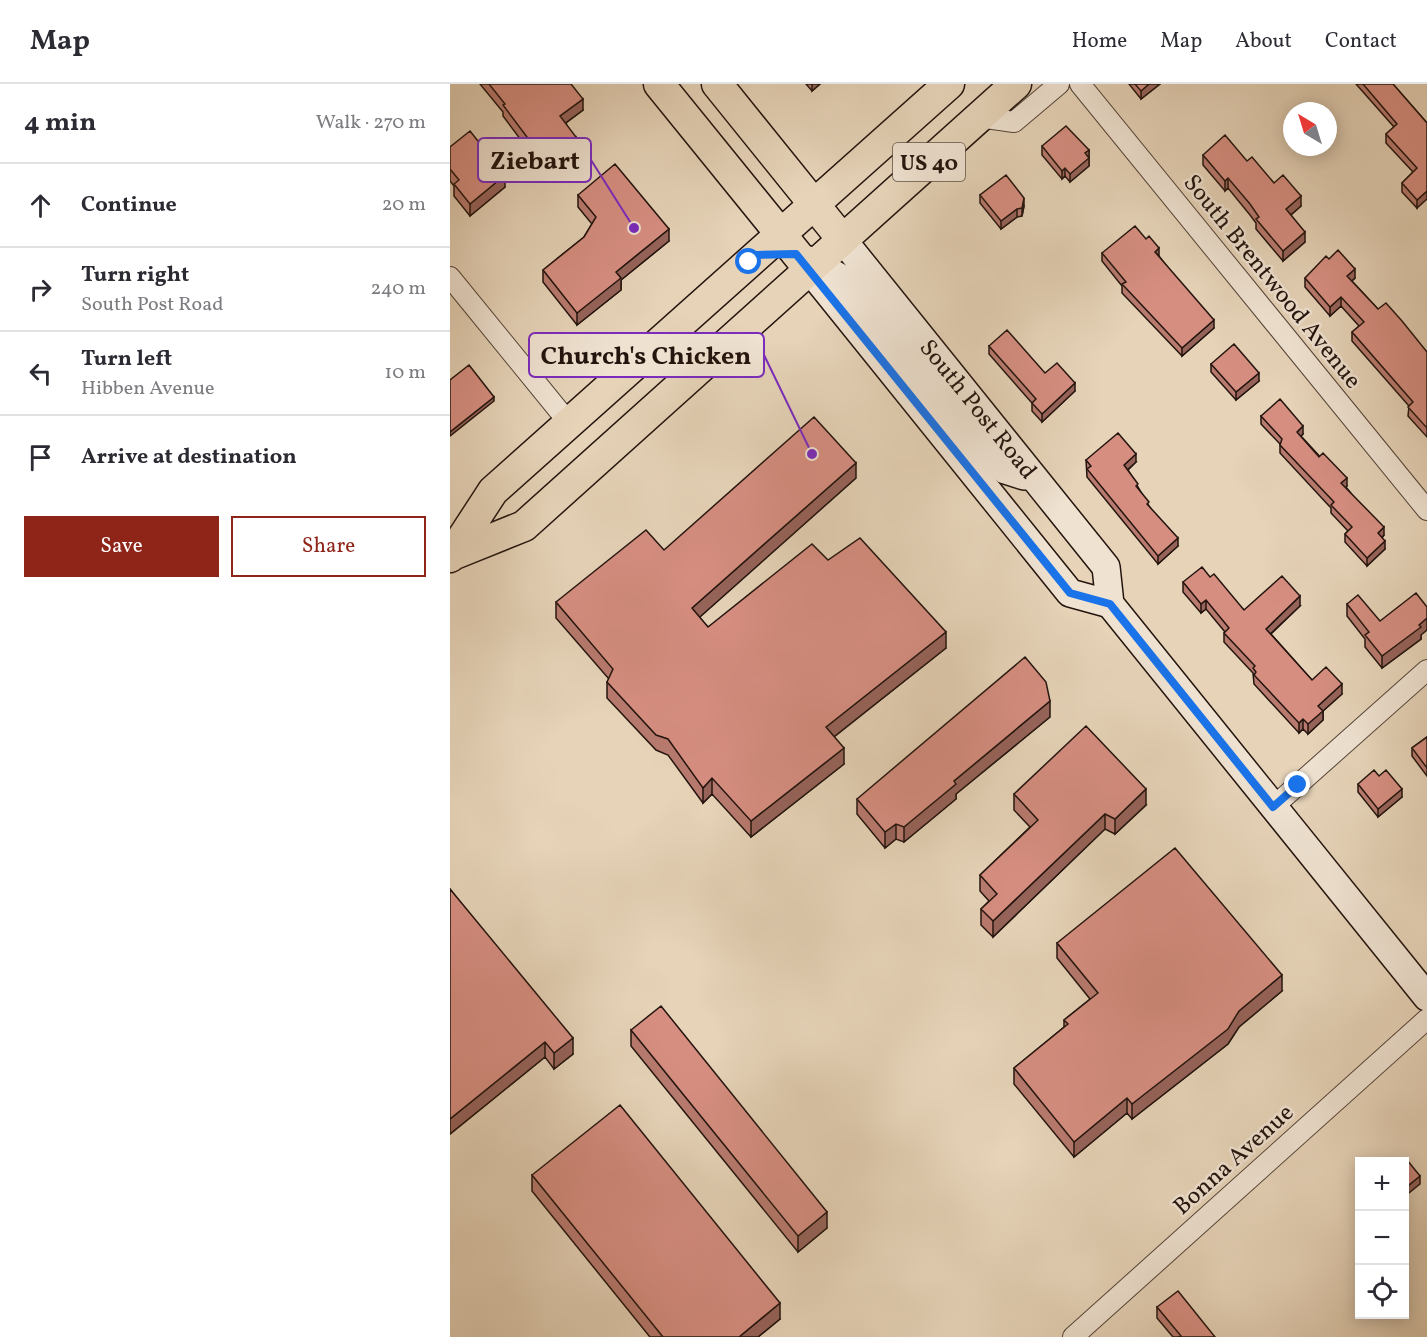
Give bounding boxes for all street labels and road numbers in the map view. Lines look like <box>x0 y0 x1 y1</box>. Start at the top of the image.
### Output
road number: US 40 <box>893 143 965 181</box>
street label: South Brentwood Avenue <box>1174 168 1369 397</box>
street label: South Post Road <box>910 333 1044 487</box>
street label: Bonna Avenue <box>1167 1097 1302 1224</box>

